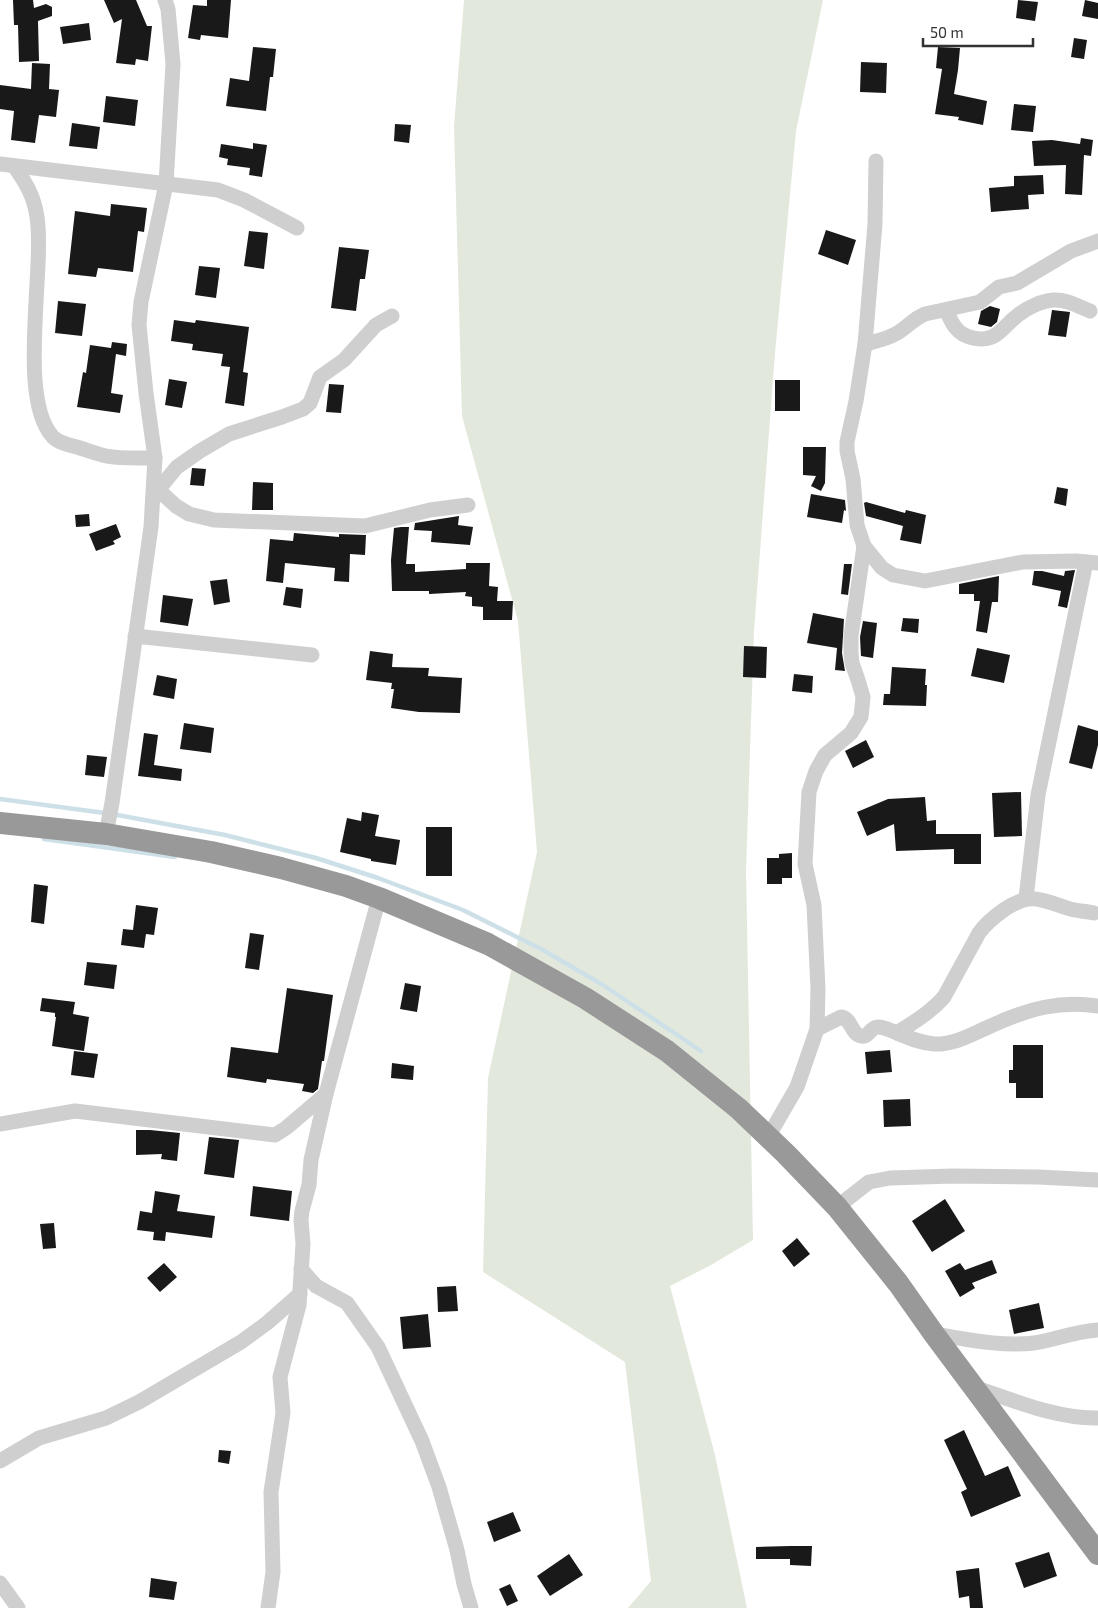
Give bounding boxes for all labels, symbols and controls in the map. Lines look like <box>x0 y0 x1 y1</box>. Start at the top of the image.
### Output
scale bar <box>923 15 1033 47</box>
text: 50 m <box>930 23 964 41</box>

